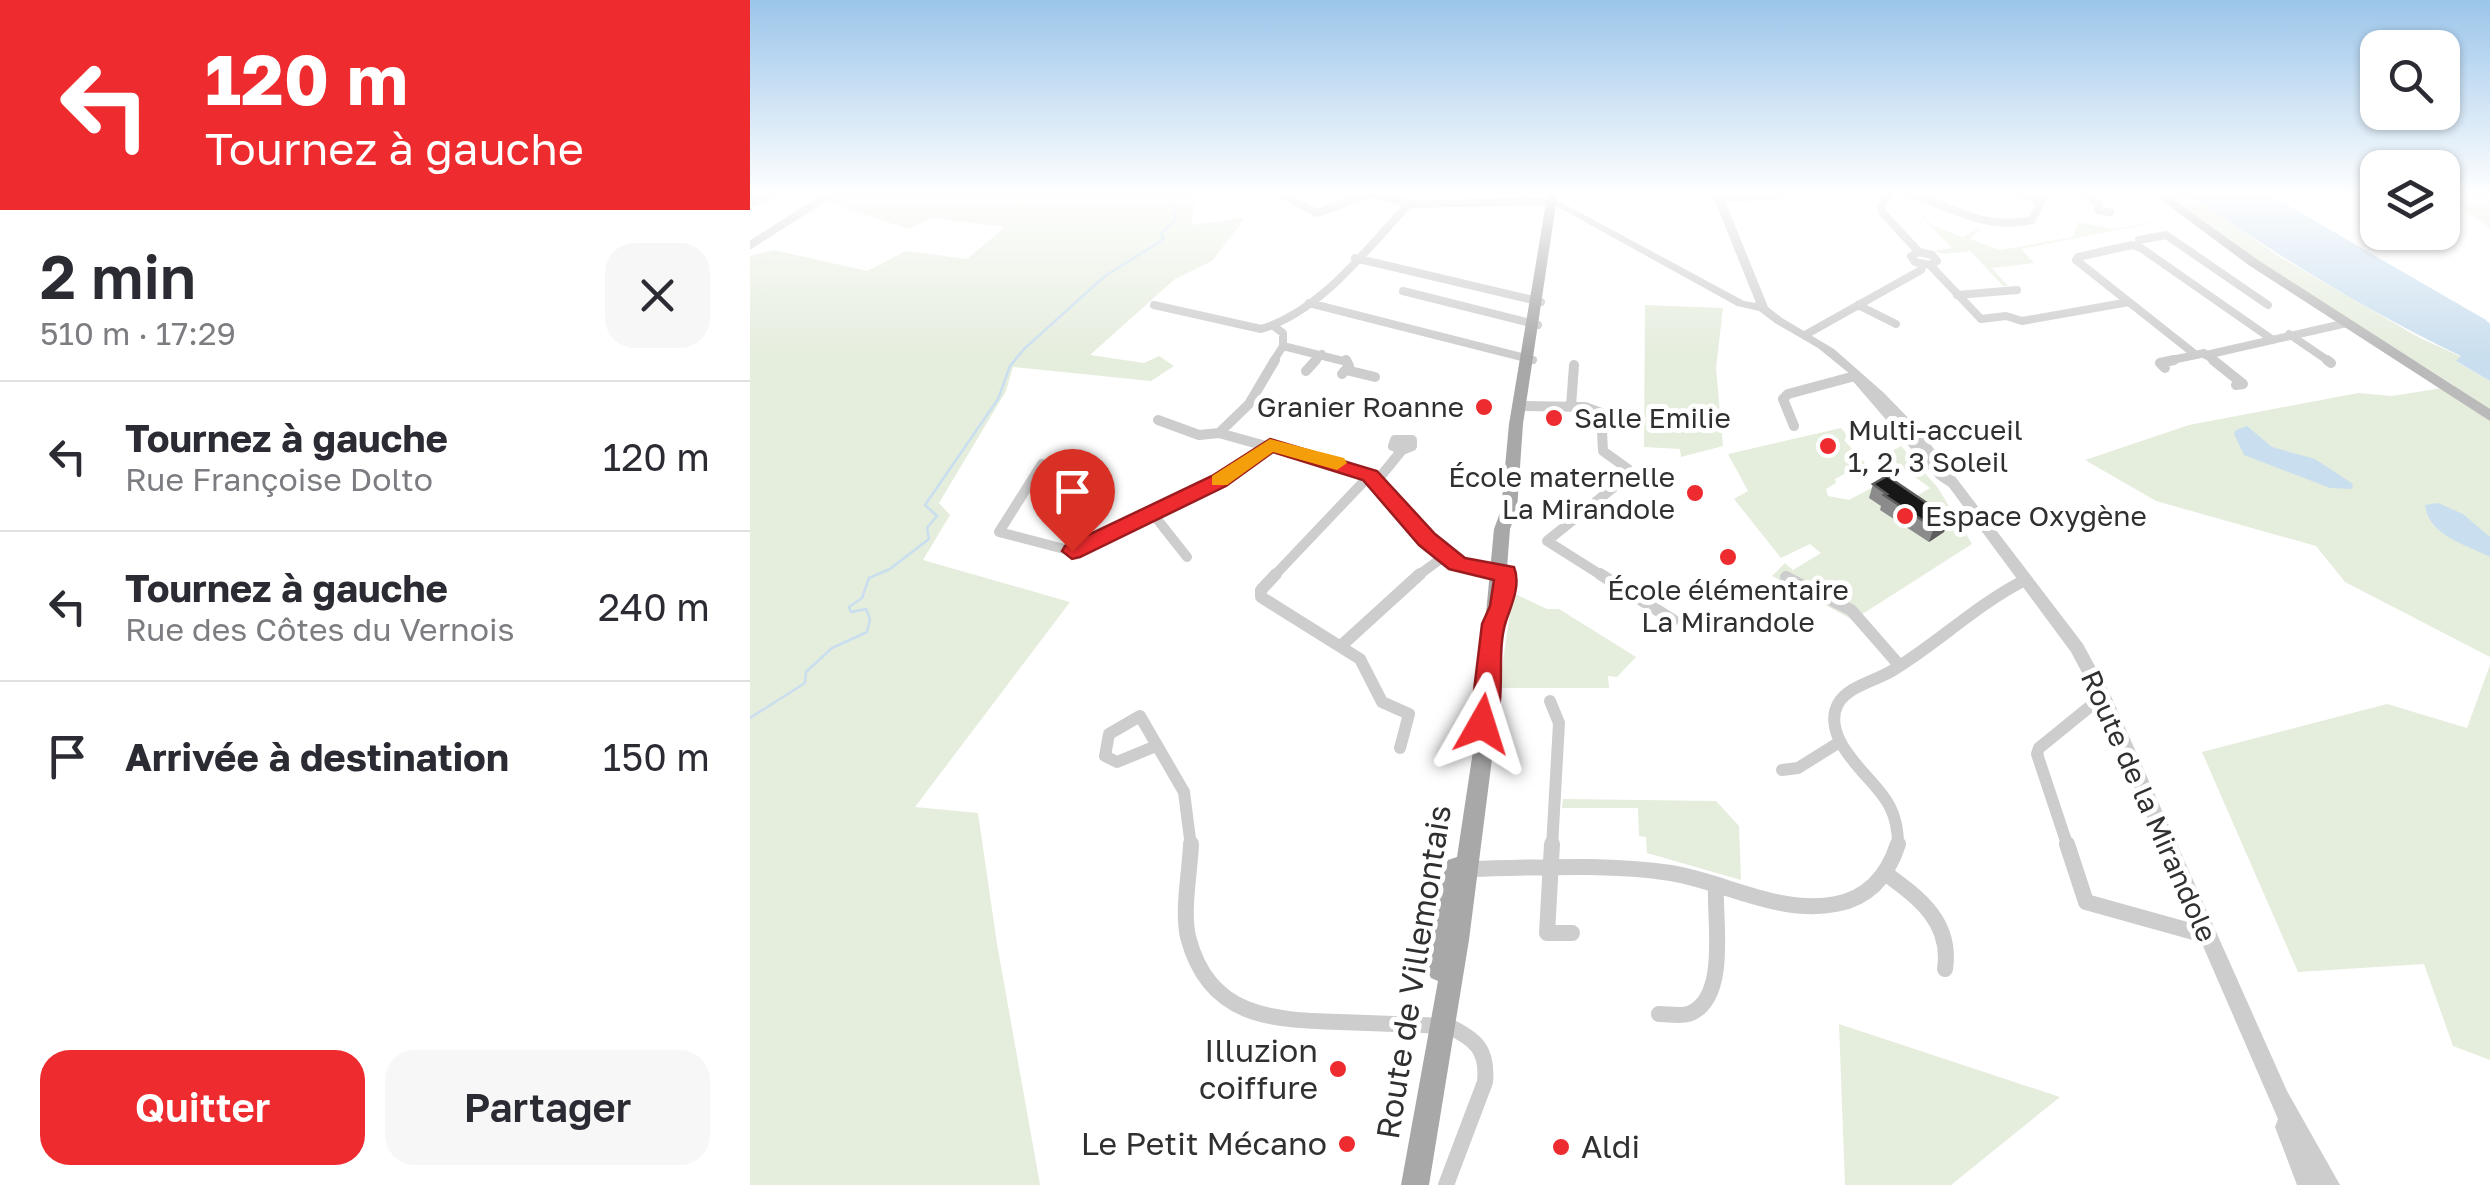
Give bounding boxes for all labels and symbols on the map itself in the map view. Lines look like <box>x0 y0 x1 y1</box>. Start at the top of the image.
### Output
place label: Granier Roanne <box>1257 390 1464 423</box>
marker: Granier Roanne <box>1473 396 1495 418</box>
place label: Salle Emilie <box>1574 401 1731 434</box>
marker: Salle Emilie <box>1543 407 1565 429</box>
place label: Multi-accueil 1, 2, 3 Soleil <box>1848 413 2023 478</box>
marker: Multi-accueil 1, 2, 3 Soleil <box>1817 435 1839 457</box>
pin <box>1030 449 1115 552</box>
place label: École maternelle La Mirandole <box>1448 460 1675 525</box>
marker: École maternelle La Mirandole <box>1684 482 1706 504</box>
place label: Espace Oxygène <box>1925 499 2147 532</box>
marker: Espace Oxygène <box>1894 505 1916 527</box>
marker: École élémentaire La Mirandole <box>1717 546 1739 568</box>
place label: École élémentaire La Mirandole <box>1607 573 1849 638</box>
street label: Route de la Mirandole <box>2075 665 2224 947</box>
position arrow <box>1430 672 1534 776</box>
street label: Route de Villemontais <box>1368 802 1458 1142</box>
place label: Illuzion coiffure <box>1199 1031 1318 1106</box>
marker: Illuzion coiffure <box>1327 1058 1349 1080</box>
place label: Le Petit Mécano <box>1081 1124 1327 1162</box>
place label: Aldi <box>1581 1127 1640 1165</box>
marker: Le Petit Mécano <box>1336 1133 1358 1155</box>
marker: Aldi <box>1550 1136 1572 1158</box>

